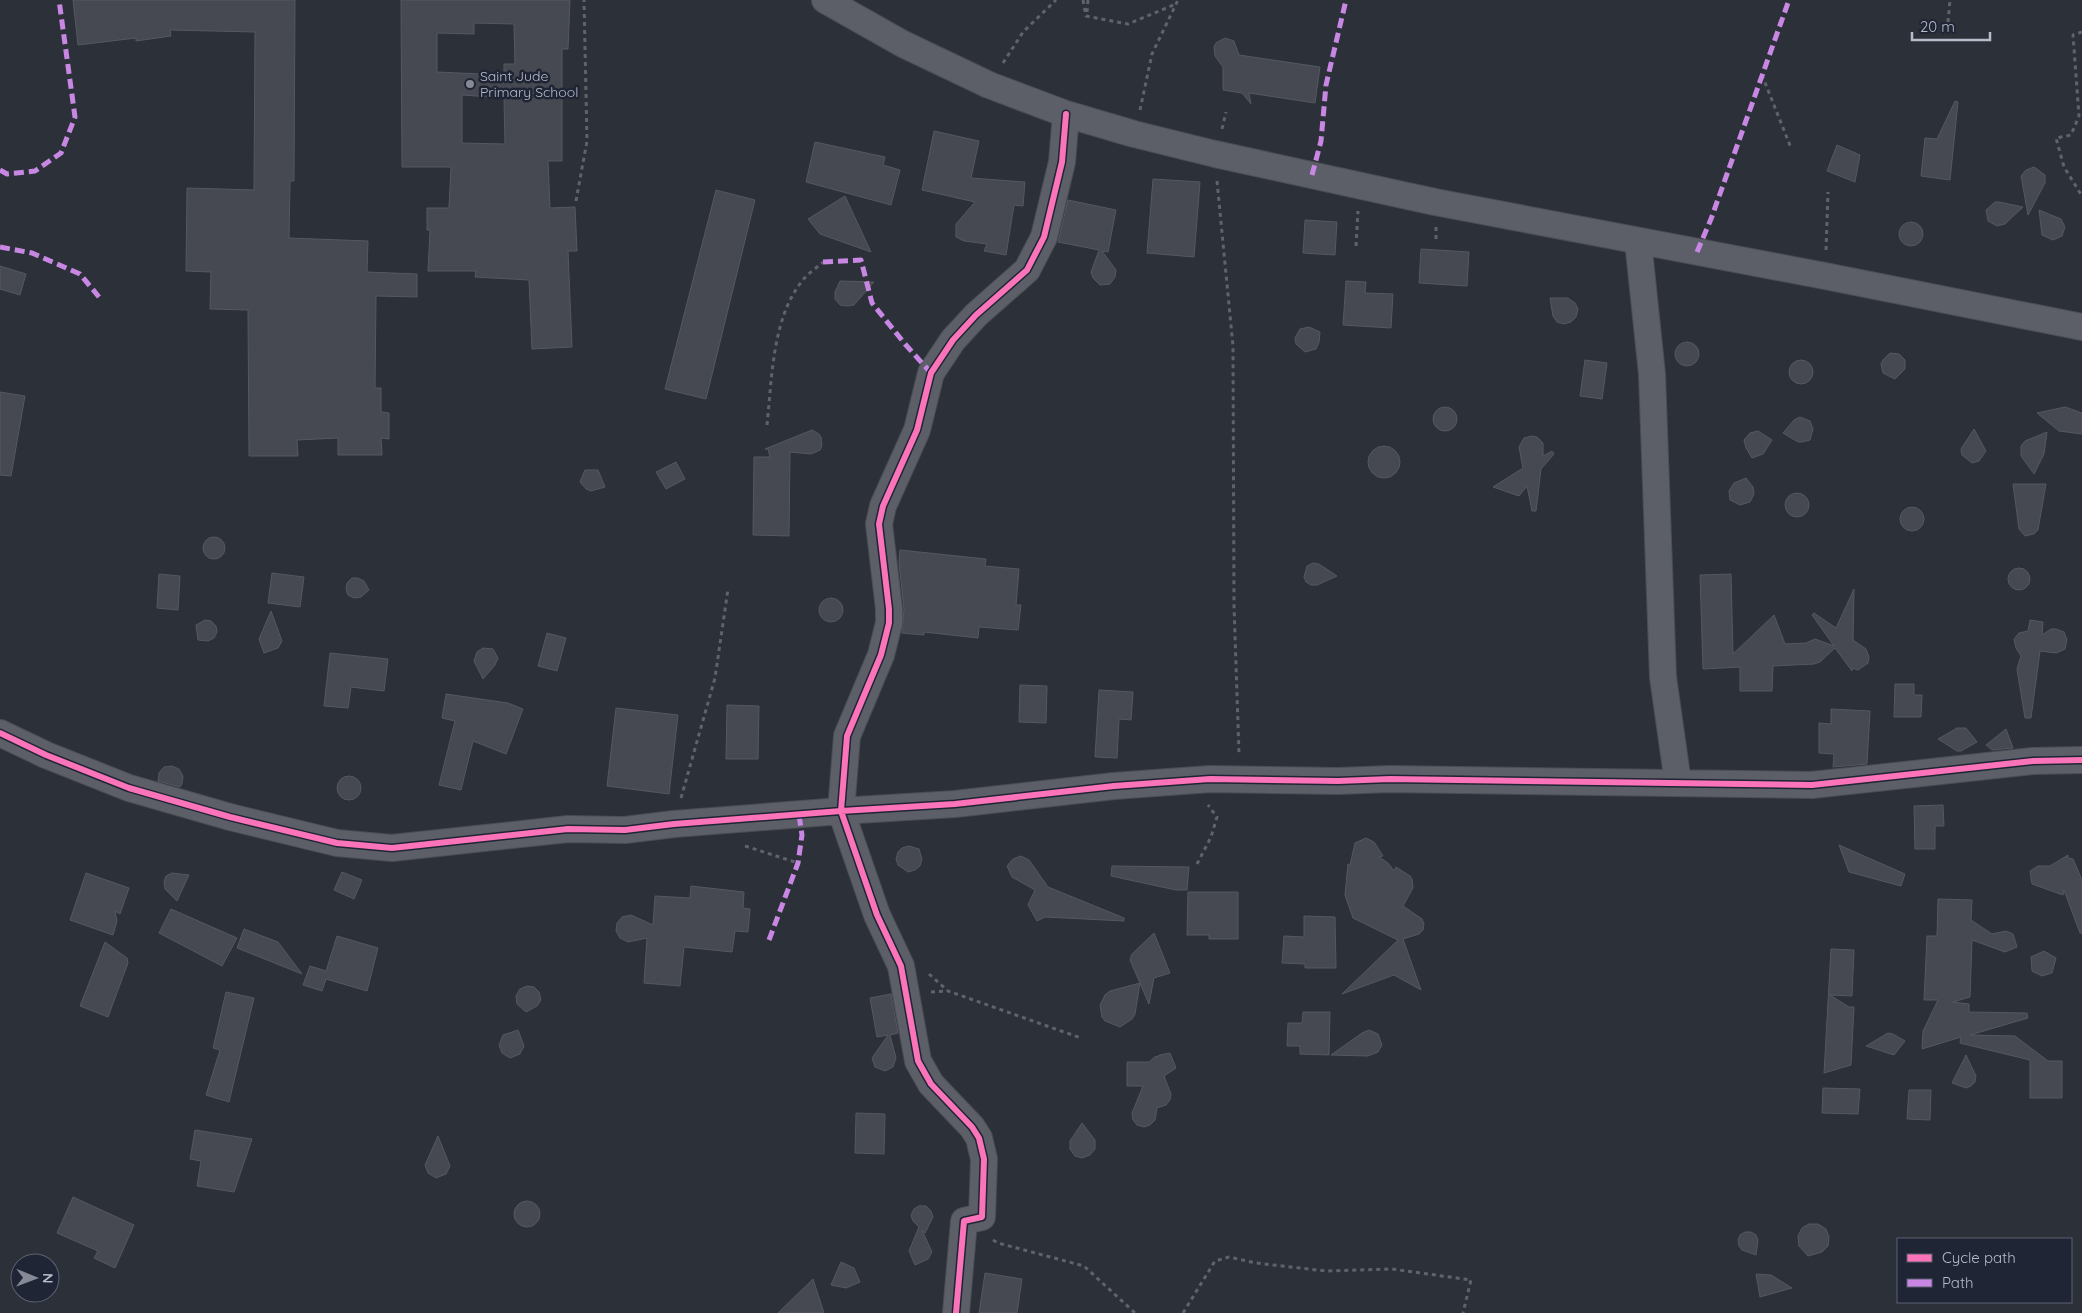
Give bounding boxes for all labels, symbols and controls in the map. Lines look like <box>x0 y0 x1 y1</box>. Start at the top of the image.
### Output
scale bar <box>1912 10 1990 42</box>
text: 20 m <box>1920 17 1955 36</box>
place label: Saint Jude Primary School <box>480 67 578 101</box>
marker: Saint Jude Primary School <box>464 78 476 90</box>
legend <box>1897 1238 2072 1303</box>
text: Cycle path <box>1942 1248 2016 1267</box>
north arrow <box>10 1253 60 1303</box>
text: N <box>39 1273 57 1284</box>
text: Path <box>1942 1273 1974 1292</box>

